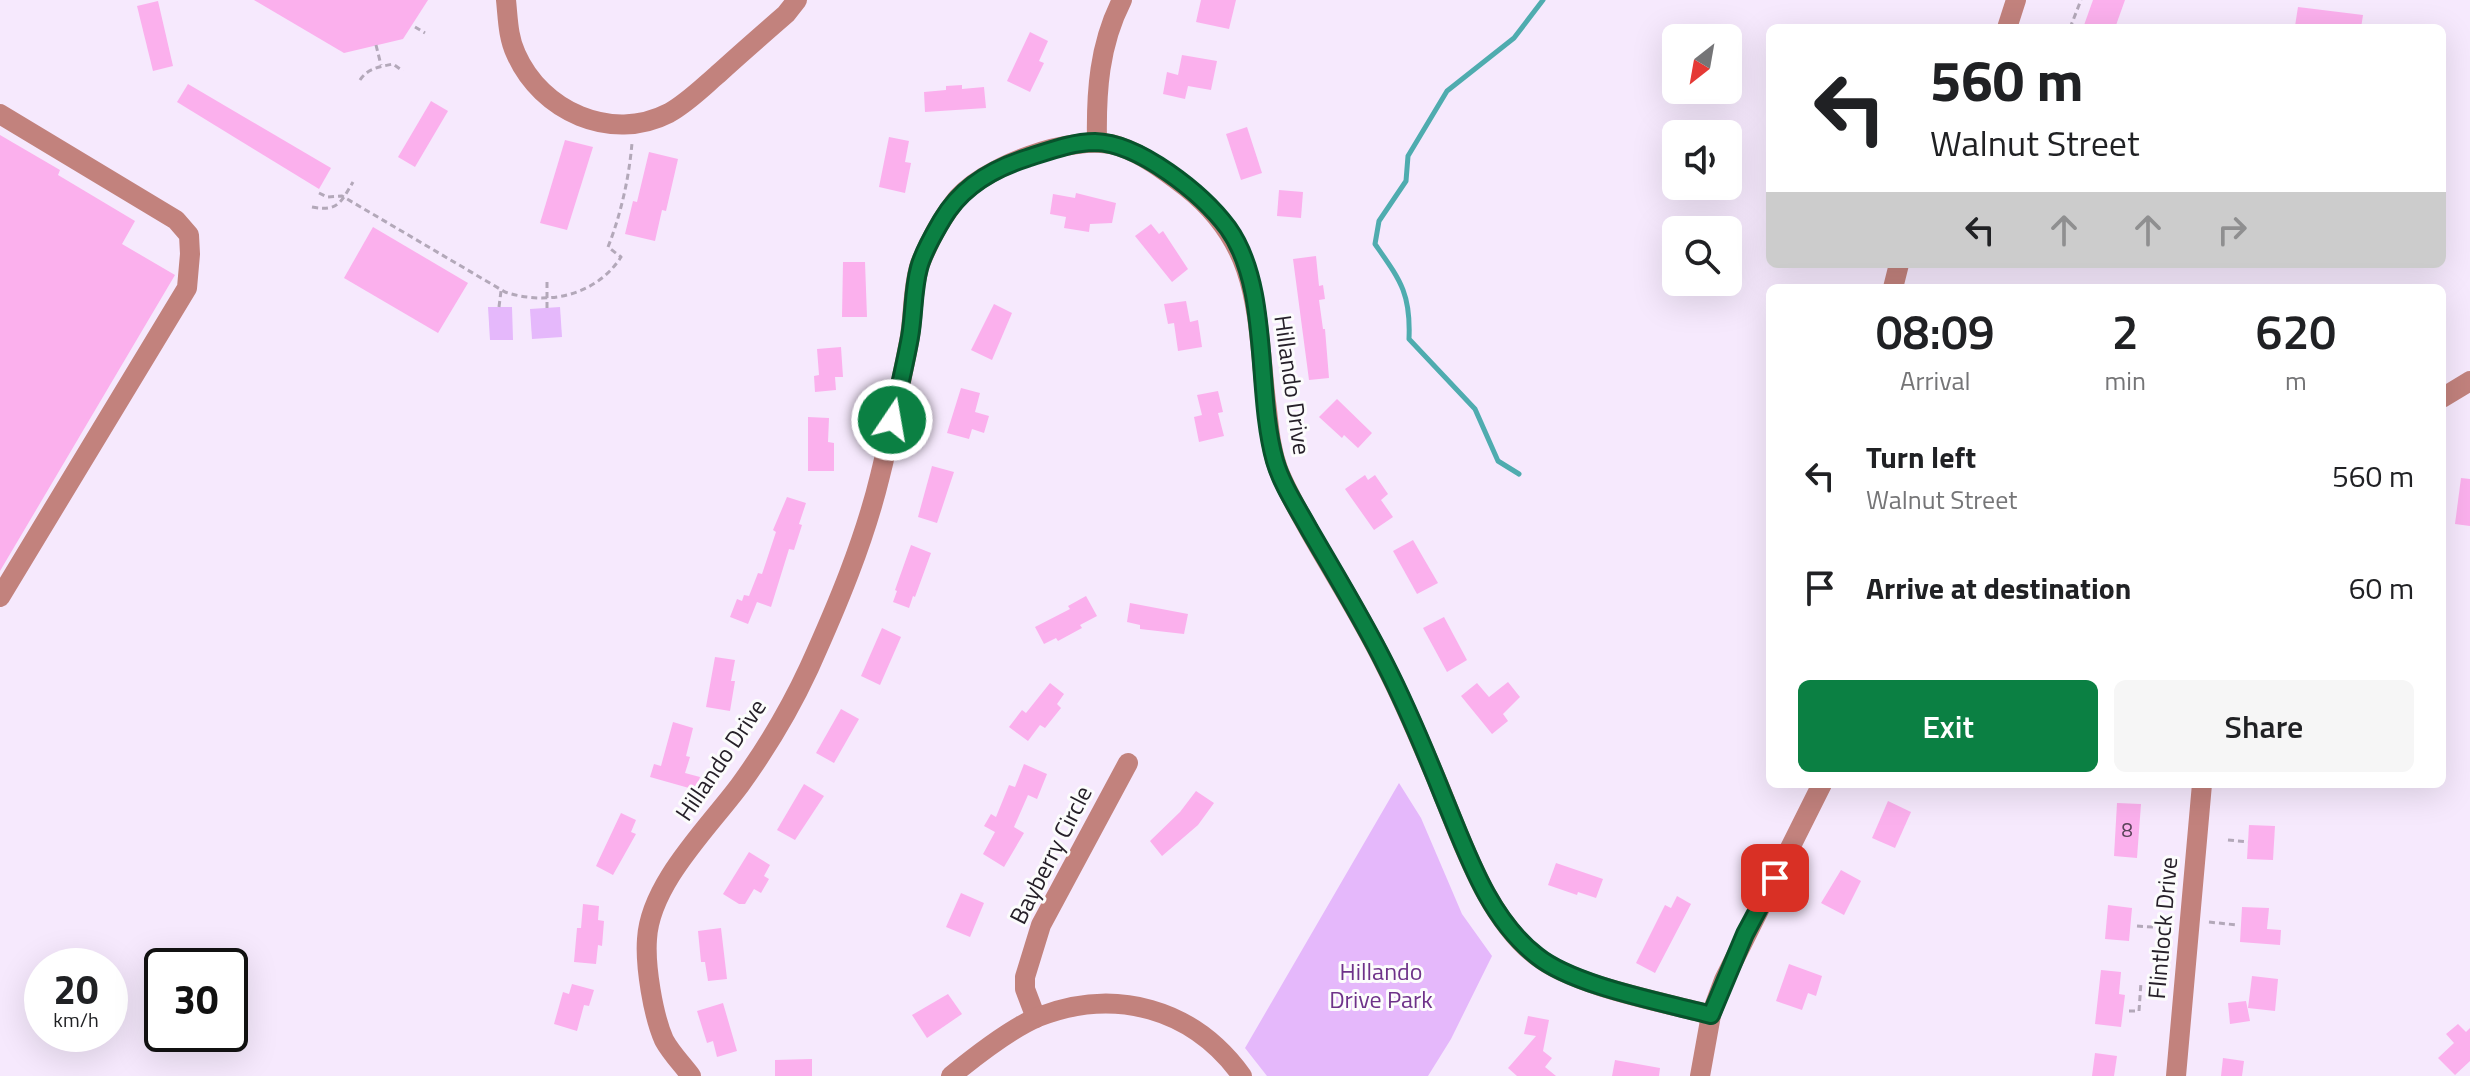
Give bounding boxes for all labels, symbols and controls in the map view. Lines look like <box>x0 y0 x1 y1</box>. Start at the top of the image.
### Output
north arrow <box>1662 24 1742 104</box>
map controls <box>1662 24 1742 296</box>
text: 560 m <box>1930 38 2083 123</box>
icon: left <box>1798 56 1902 160</box>
text: Walnut Street <box>1930 115 2140 170</box>
button: sound <box>1662 120 1742 200</box>
icon: left <box>1958 208 2002 252</box>
icon: ahead <box>2042 208 2086 252</box>
icon: ahead <box>2126 208 2170 252</box>
icon: right <box>2210 208 2254 252</box>
button: search <box>1662 216 1742 296</box>
text: 08:09 <box>1876 295 1995 368</box>
text: 2 <box>2112 295 2139 368</box>
text: 620 <box>2256 295 2336 368</box>
street label: Hillando Drive <box>1265 313 1321 457</box>
text: Arrival <box>1900 361 1970 400</box>
text: min <box>2104 361 2146 400</box>
text: m <box>2285 361 2307 400</box>
position arrow <box>850 378 934 462</box>
text: Turn left <box>1866 434 1976 480</box>
text: 560 m <box>2332 453 2414 499</box>
icon: left <box>1798 454 1842 498</box>
text: Walnut Street <box>1866 480 2017 519</box>
text: Arrive at destination <box>1866 565 2131 611</box>
text: 60 m <box>2349 565 2414 611</box>
icon: arrive <box>1798 566 1842 610</box>
button: Exit <box>1798 680 2098 772</box>
button: Share <box>2114 680 2414 772</box>
street label: Hillando Drive <box>666 691 774 828</box>
street label: Bayberry Circle <box>1000 779 1100 930</box>
house number: 8 <box>2121 814 2133 845</box>
pin <box>1741 844 1809 912</box>
street label: Flintlock Drive <box>2138 855 2186 1001</box>
icon: arrive <box>1753 856 1797 900</box>
speed limit sign: 30 <box>144 948 248 1052</box>
park label: Hillando Drive Park <box>1329 953 1433 1017</box>
text: 20 <box>54 959 98 1020</box>
text: km/h <box>53 1004 99 1035</box>

